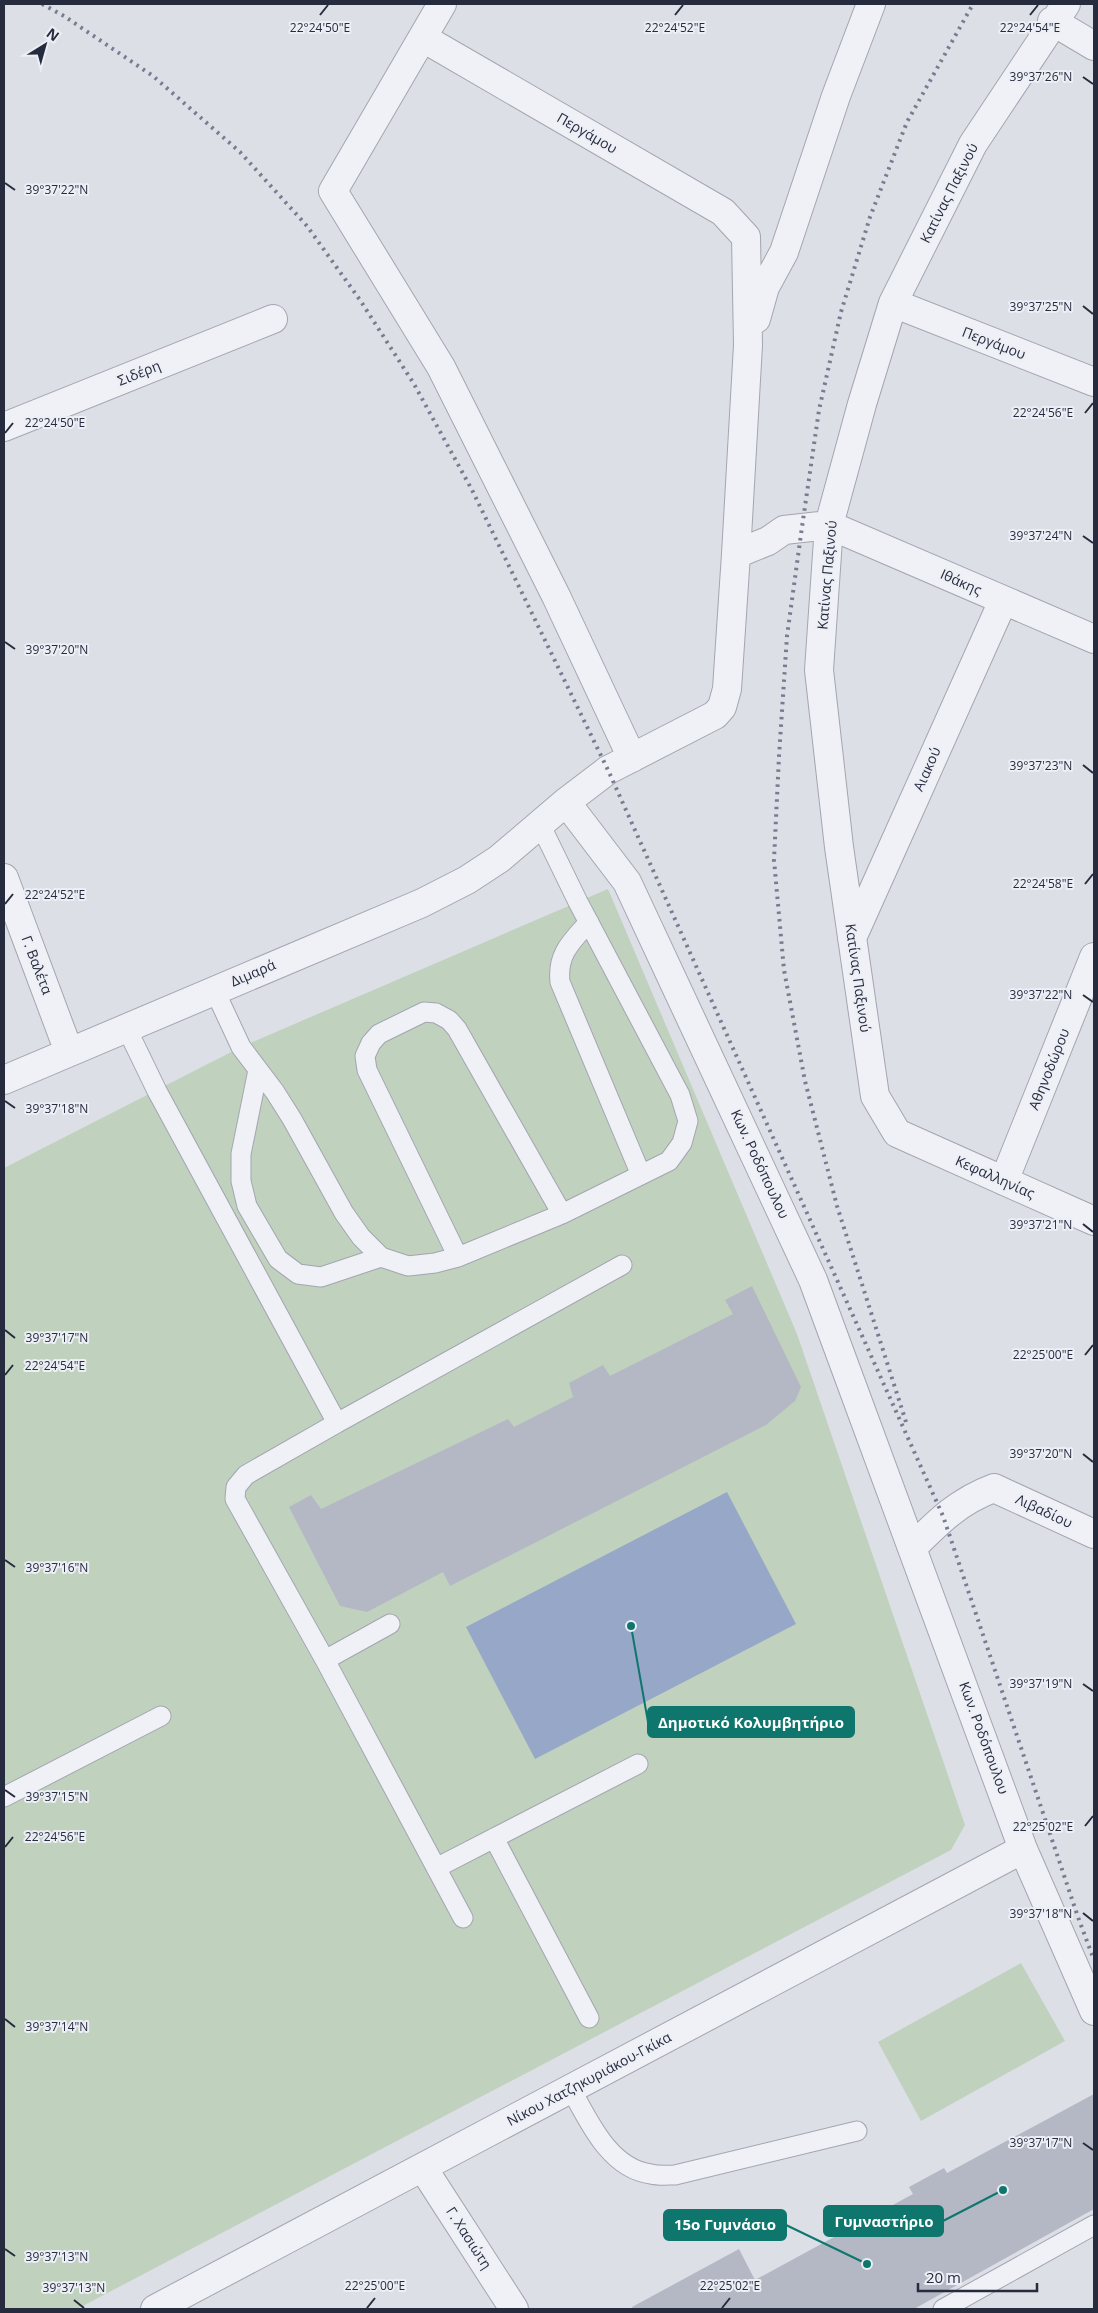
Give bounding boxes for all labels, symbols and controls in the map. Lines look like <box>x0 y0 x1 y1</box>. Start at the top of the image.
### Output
text: 22°24'50"E <box>290 19 350 36</box>
text: 22°24'52"E <box>645 19 705 36</box>
text: 22°24'54"E <box>1000 19 1060 36</box>
north arrow <box>20 20 70 70</box>
text: N <box>43 23 63 45</box>
text: 39°37'26"N <box>1010 68 1072 85</box>
street label: Περγάμου <box>554 108 621 157</box>
street label: Κατίνας Παξινού <box>915 140 982 246</box>
text: 39°37'22"N <box>26 181 88 198</box>
text: 39°37'25"N <box>1010 298 1072 315</box>
street label: Περγάμου <box>960 322 1029 363</box>
street label: Σιδέρη <box>114 355 163 390</box>
text: 22°24'56"E <box>1013 404 1073 421</box>
text: 22°24'50"E <box>25 414 85 431</box>
street label: Κατίνας Παξινού <box>812 519 841 630</box>
text: 39°37'24"N <box>1010 527 1072 544</box>
street label: Ιθάκης <box>937 564 985 599</box>
text: 39°37'20"N <box>26 641 88 658</box>
street label: Αιακού <box>908 744 945 794</box>
text: 39°37'23"N <box>1010 757 1072 774</box>
text: 22°24'58"E <box>1013 875 1073 892</box>
text: 22°24'52"E <box>25 886 85 903</box>
street label: Κατίνας Παξινού <box>841 922 876 1034</box>
street label: Γ. Βαλέτα <box>18 933 58 997</box>
street label: Διμαρά <box>227 954 279 990</box>
text: 39°37'22"N <box>1010 986 1072 1003</box>
street label: Αθηνοδώρου <box>1024 1025 1074 1112</box>
text: 39°37'18"N <box>26 1100 88 1117</box>
street label: Κων. Ροδόπουλου <box>727 1106 794 1222</box>
street label: Κεφαλληνίας <box>952 1151 1038 1203</box>
text: 39°37'21"N <box>1010 1216 1072 1233</box>
text: 39°37'17"N <box>26 1329 88 1346</box>
text: 22°25'00"E <box>1013 1346 1073 1363</box>
text: 22°24'54"E <box>25 1357 85 1374</box>
text: 39°37'20"N <box>1010 1445 1072 1462</box>
street label: Λιβαδίου <box>1013 1489 1076 1532</box>
text: 39°37'16"N <box>26 1559 88 1576</box>
text: 39°37'19"N <box>1010 1675 1072 1692</box>
street label: Κων. Ροδόπουλου <box>955 1679 1014 1797</box>
callout: Δημοτικό Κολυμβητήριο <box>648 1707 854 1737</box>
text: Δημοτικό Κολυμβητήριο <box>658 1712 844 1732</box>
text: 39°37'15"N <box>26 1788 88 1805</box>
text: 22°25'02"E <box>1013 1818 1073 1835</box>
text: 22°24'56"E <box>25 1828 85 1845</box>
text: 39°37'18"N <box>1010 1905 1072 1922</box>
text: 39°37'14"N <box>26 2018 88 2035</box>
street label: Νίκου Χατζηκυριάκου-Γκίκα <box>503 2027 675 2130</box>
text: 39°37'17"N <box>1010 2134 1072 2151</box>
street label: Γ. Χασιώτη <box>442 2203 497 2273</box>
callout: Γυμναστήριο <box>824 2206 943 2236</box>
callout: 15ο Γυμνάσιο <box>664 2210 786 2240</box>
text: Γυμναστήριο <box>834 2211 934 2231</box>
text: 15ο Γυμνάσιο <box>674 2214 776 2234</box>
text: 39°37'13"N <box>26 2248 88 2265</box>
scale bar <box>918 2260 1037 2292</box>
text: 20 m <box>926 2267 961 2287</box>
text: 22°25'00"E <box>345 2277 405 2294</box>
text: 22°25'02"E <box>700 2277 760 2294</box>
text: 39°37'13"N <box>43 2279 105 2296</box>

